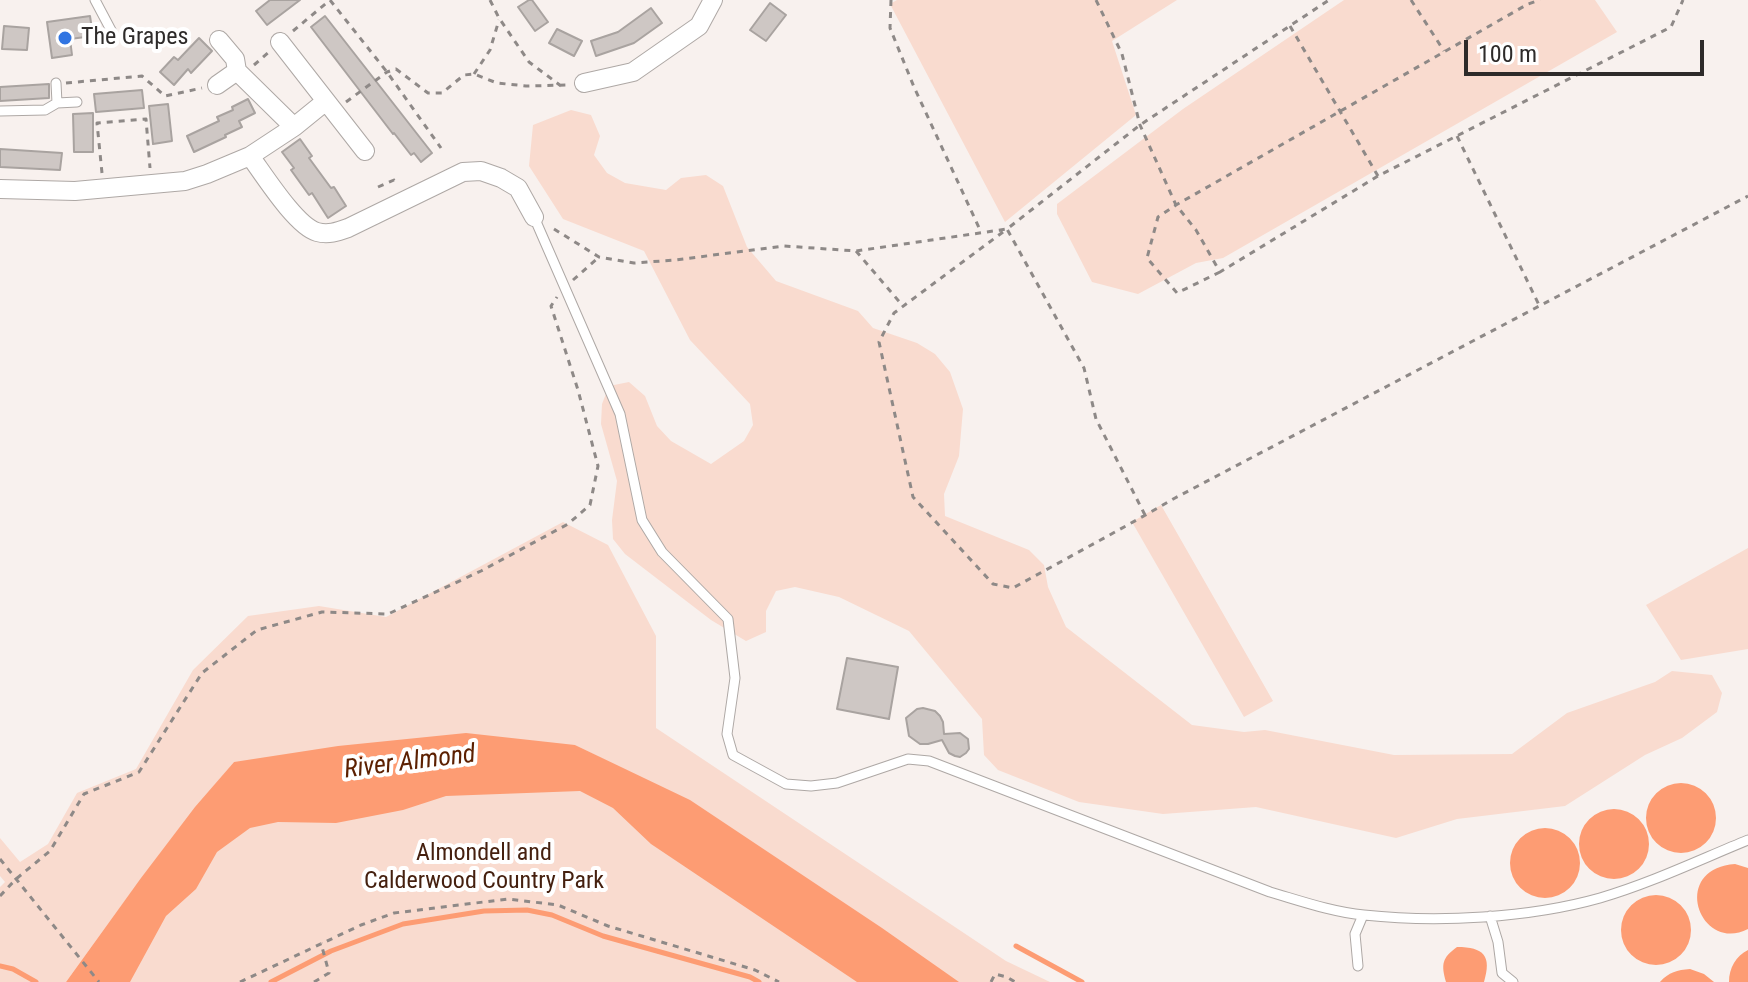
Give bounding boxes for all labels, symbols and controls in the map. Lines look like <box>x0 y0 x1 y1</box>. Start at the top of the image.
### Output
place label: The Grapes <box>81 24 188 52</box>
scale bar <box>1468 24 1708 74</box>
marker: The Grapes <box>56 29 74 47</box>
text: 100 m <box>1478 40 1537 68</box>
water label: River Almond <box>343 739 477 787</box>
park label: Almondell and Calderwood Country Park <box>364 840 604 896</box>

